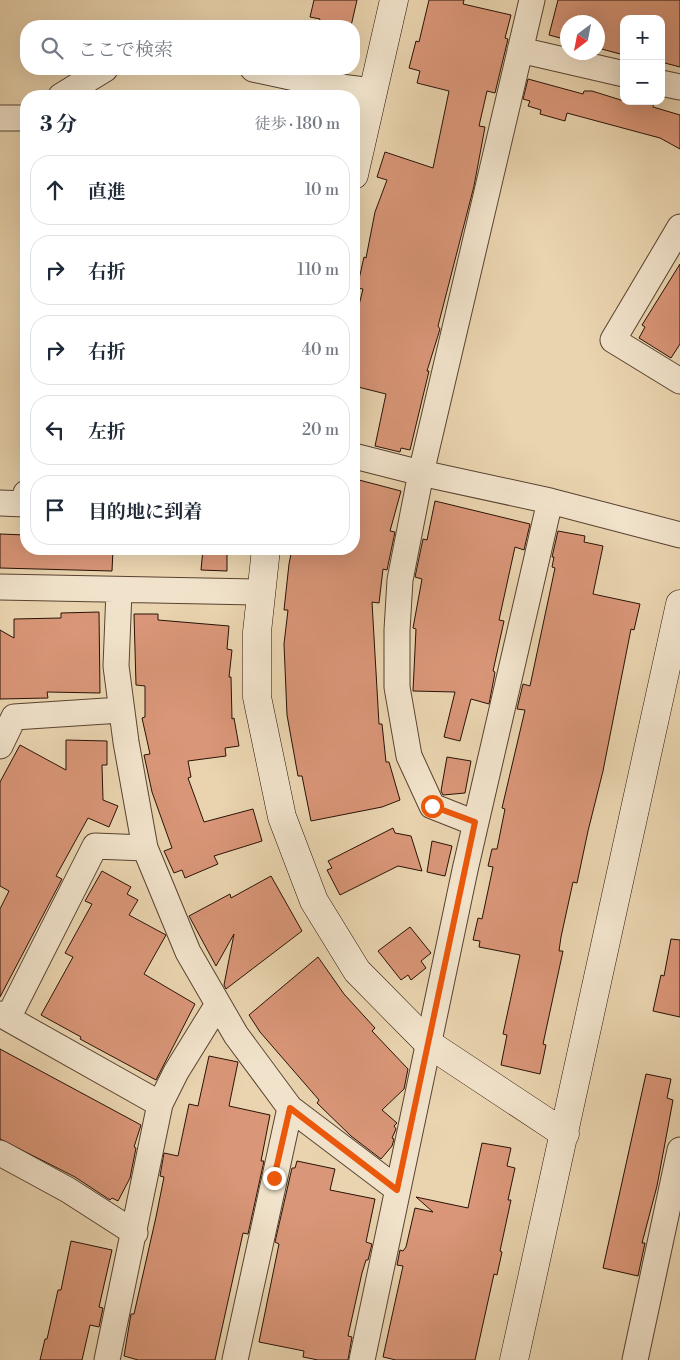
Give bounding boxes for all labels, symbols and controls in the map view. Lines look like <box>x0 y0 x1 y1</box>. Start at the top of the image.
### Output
north arrow <box>560 15 605 60</box>
map controls <box>620 15 665 105</box>
button: + <box>620 15 665 60</box>
search box <box>20 20 360 75</box>
icon: search <box>38 34 66 62</box>
text: ここで検索 <box>78 38 173 62</box>
button: − <box>620 60 665 105</box>
text: 3 分 <box>40 112 77 138</box>
text: 徒歩 · 180 m <box>254 114 340 134</box>
icon: ahead <box>41 176 69 204</box>
text: 直進 <box>88 180 126 204</box>
text: 10 m <box>305 180 339 200</box>
icon: right <box>41 256 69 284</box>
text: 右折 <box>88 260 126 284</box>
text: 110 m <box>297 260 339 280</box>
icon: right <box>41 336 69 364</box>
text: 右折 <box>88 340 126 364</box>
text: 40 m <box>302 340 339 360</box>
icon: left <box>41 416 69 444</box>
text: 左折 <box>88 420 126 444</box>
text: 20 m <box>302 420 339 440</box>
icon: arrive <box>41 496 69 524</box>
text: 目的地に到着 <box>88 500 202 524</box>
route start <box>421 795 444 818</box>
route end <box>263 1167 286 1190</box>

